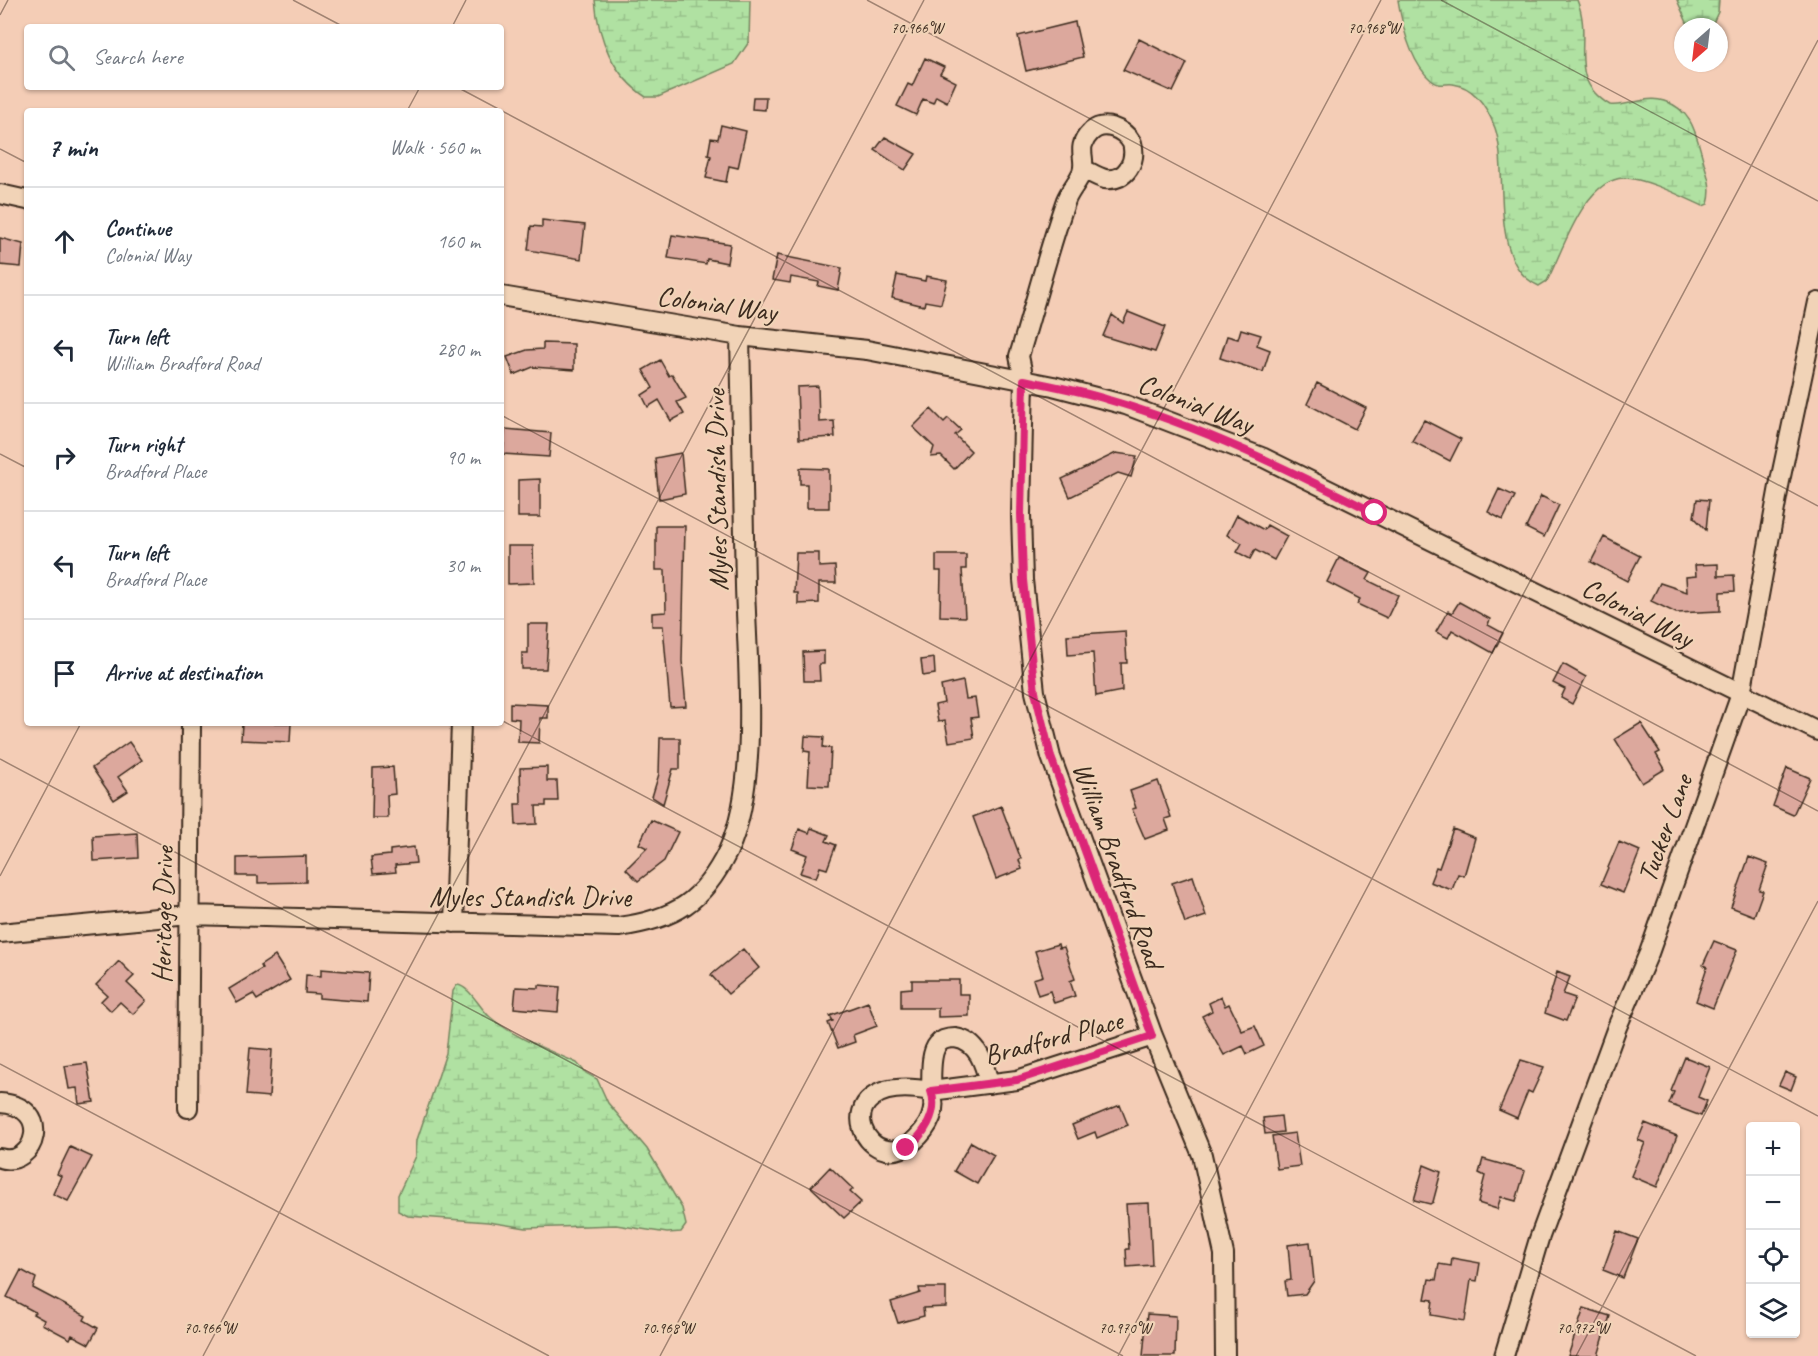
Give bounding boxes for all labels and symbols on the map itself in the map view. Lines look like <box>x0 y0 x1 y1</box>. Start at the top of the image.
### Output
north arrow <box>1674 18 1728 72</box>
text: 70.966°W <box>891 19 946 38</box>
text: 70.968°W <box>1348 19 1403 38</box>
street label: Colonial Way <box>655 278 781 330</box>
street label: Colonial Way <box>1133 366 1261 442</box>
street label: Myles Standish Drive <box>697 387 736 591</box>
route start <box>1361 499 1387 525</box>
street label: Colonial Way <box>1576 570 1701 656</box>
street label: William Bradford Road <box>1065 758 1173 977</box>
street label: Tucker Lane <box>1629 768 1701 887</box>
street label: Heritage Drive <box>144 844 181 984</box>
street label: Myles Standish Drive <box>429 879 633 914</box>
street label: Bradford Place <box>980 1002 1128 1073</box>
route end <box>892 1134 918 1160</box>
text: 70.966°W <box>184 1319 239 1338</box>
text: 70.968°W <box>642 1319 697 1338</box>
text: 70.970°W <box>1099 1319 1154 1338</box>
text: 70.972°W <box>1557 1319 1612 1338</box>

